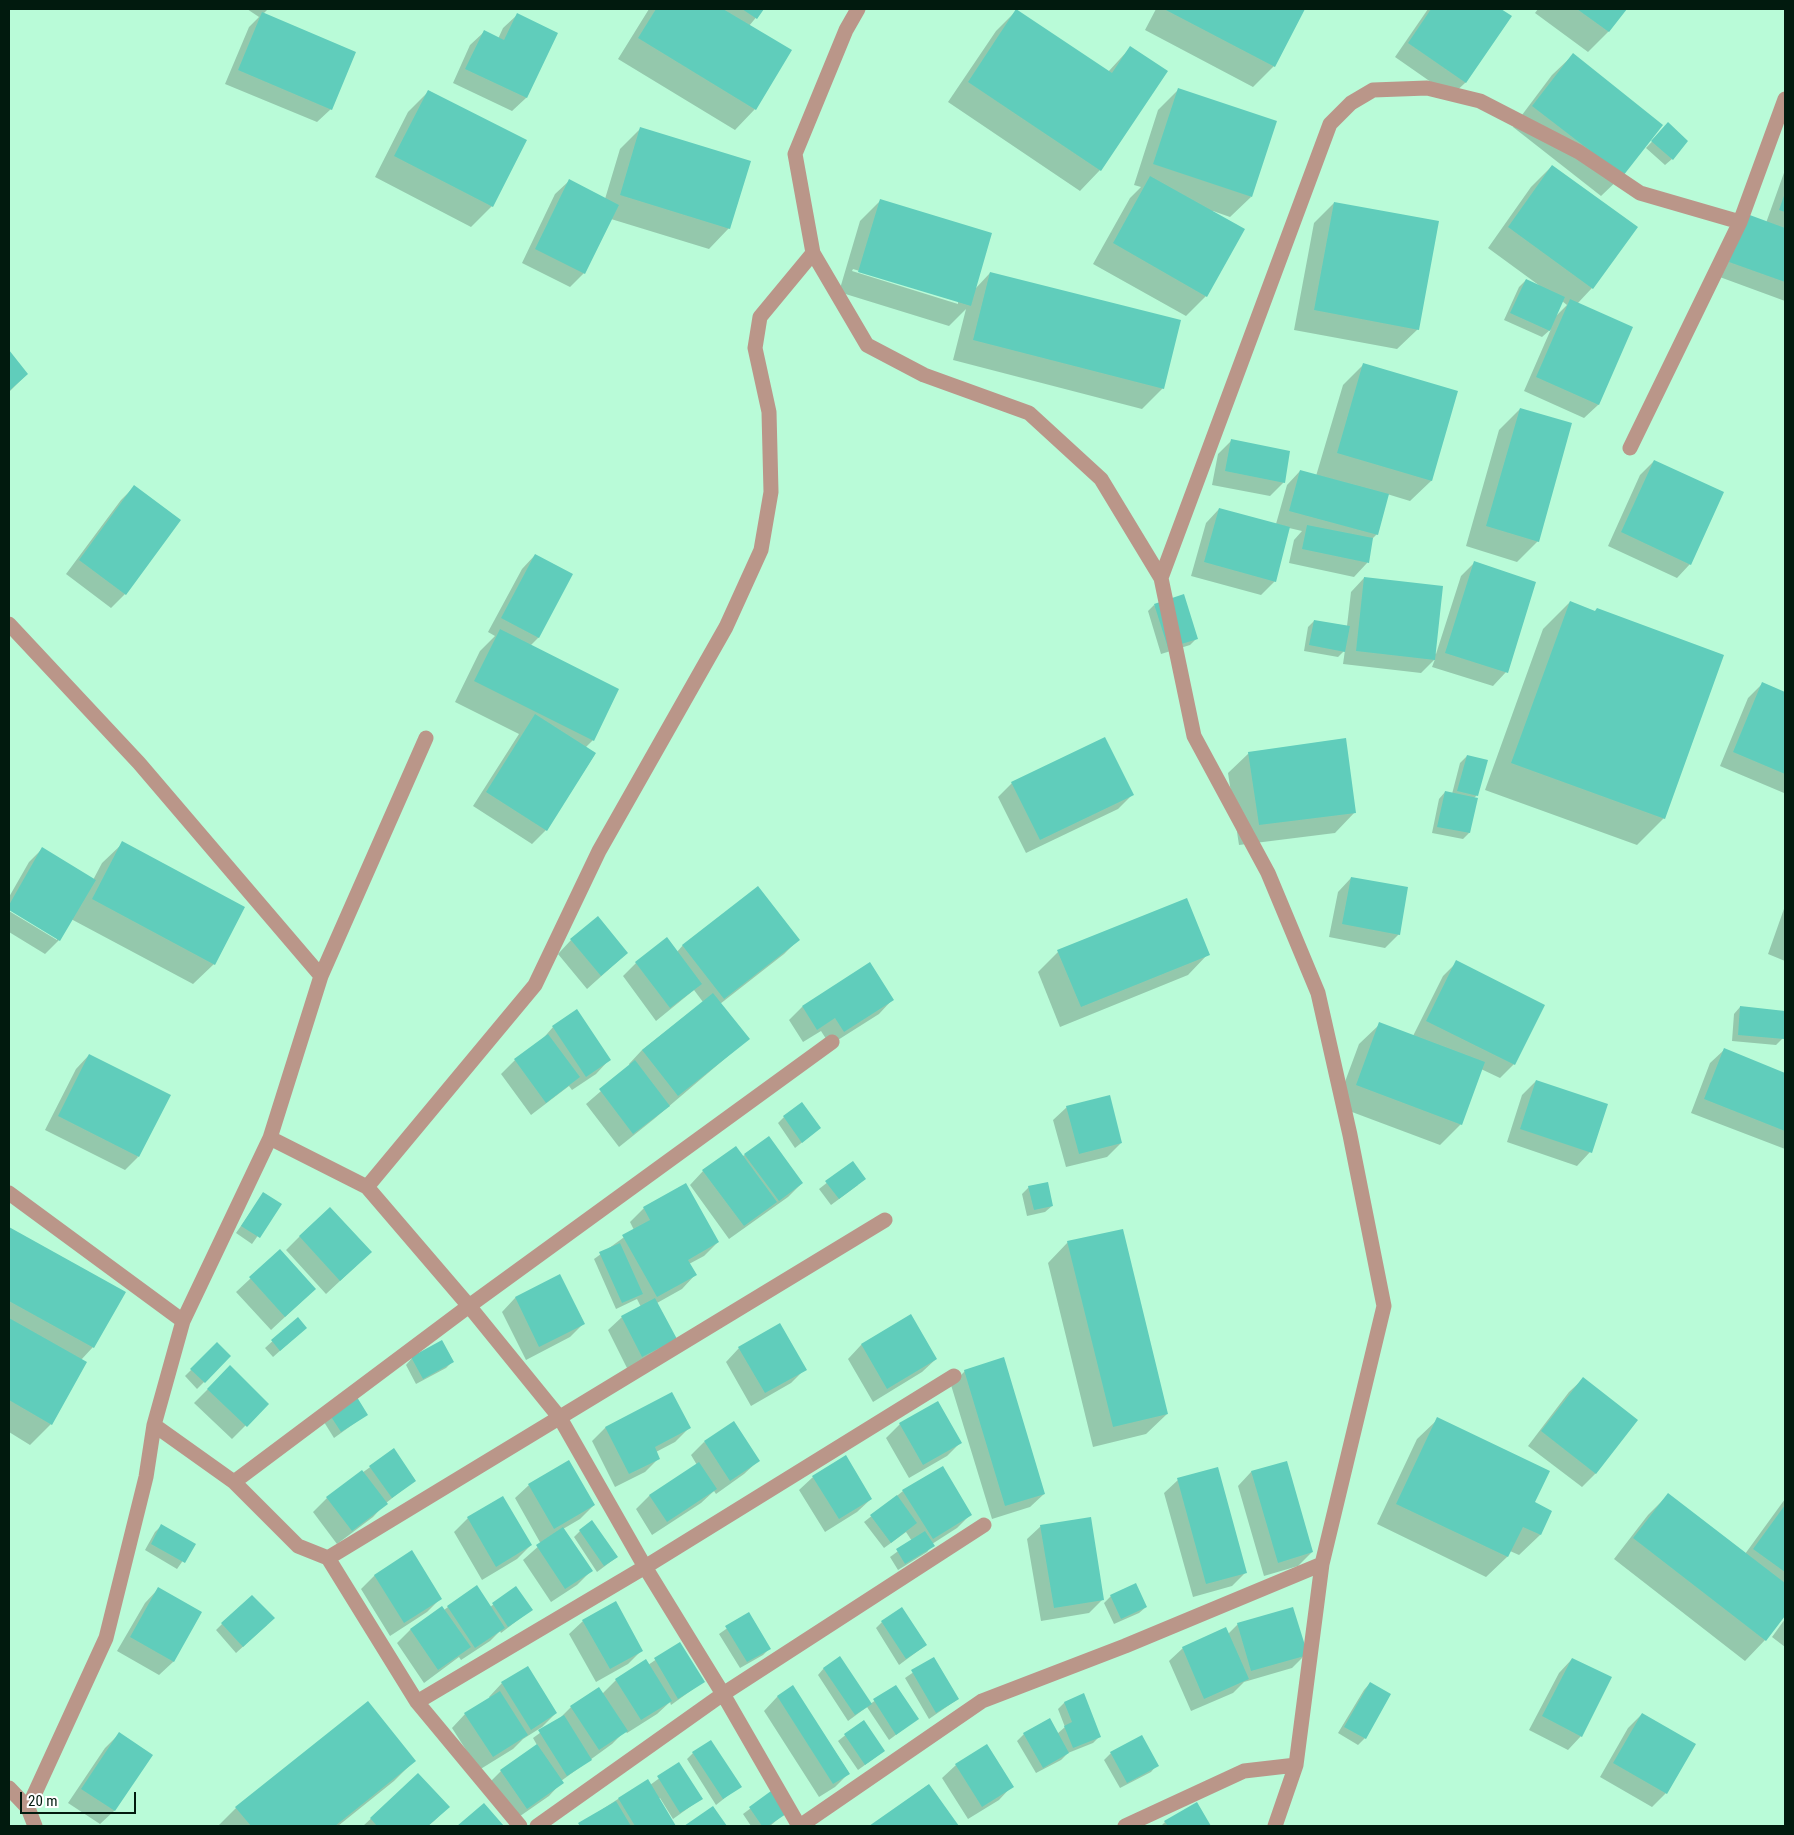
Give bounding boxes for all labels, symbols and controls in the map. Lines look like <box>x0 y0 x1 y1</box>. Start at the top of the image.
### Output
scale bar <box>22 1782 139 1814</box>
text: 20 m <box>28 1792 58 1810</box>

